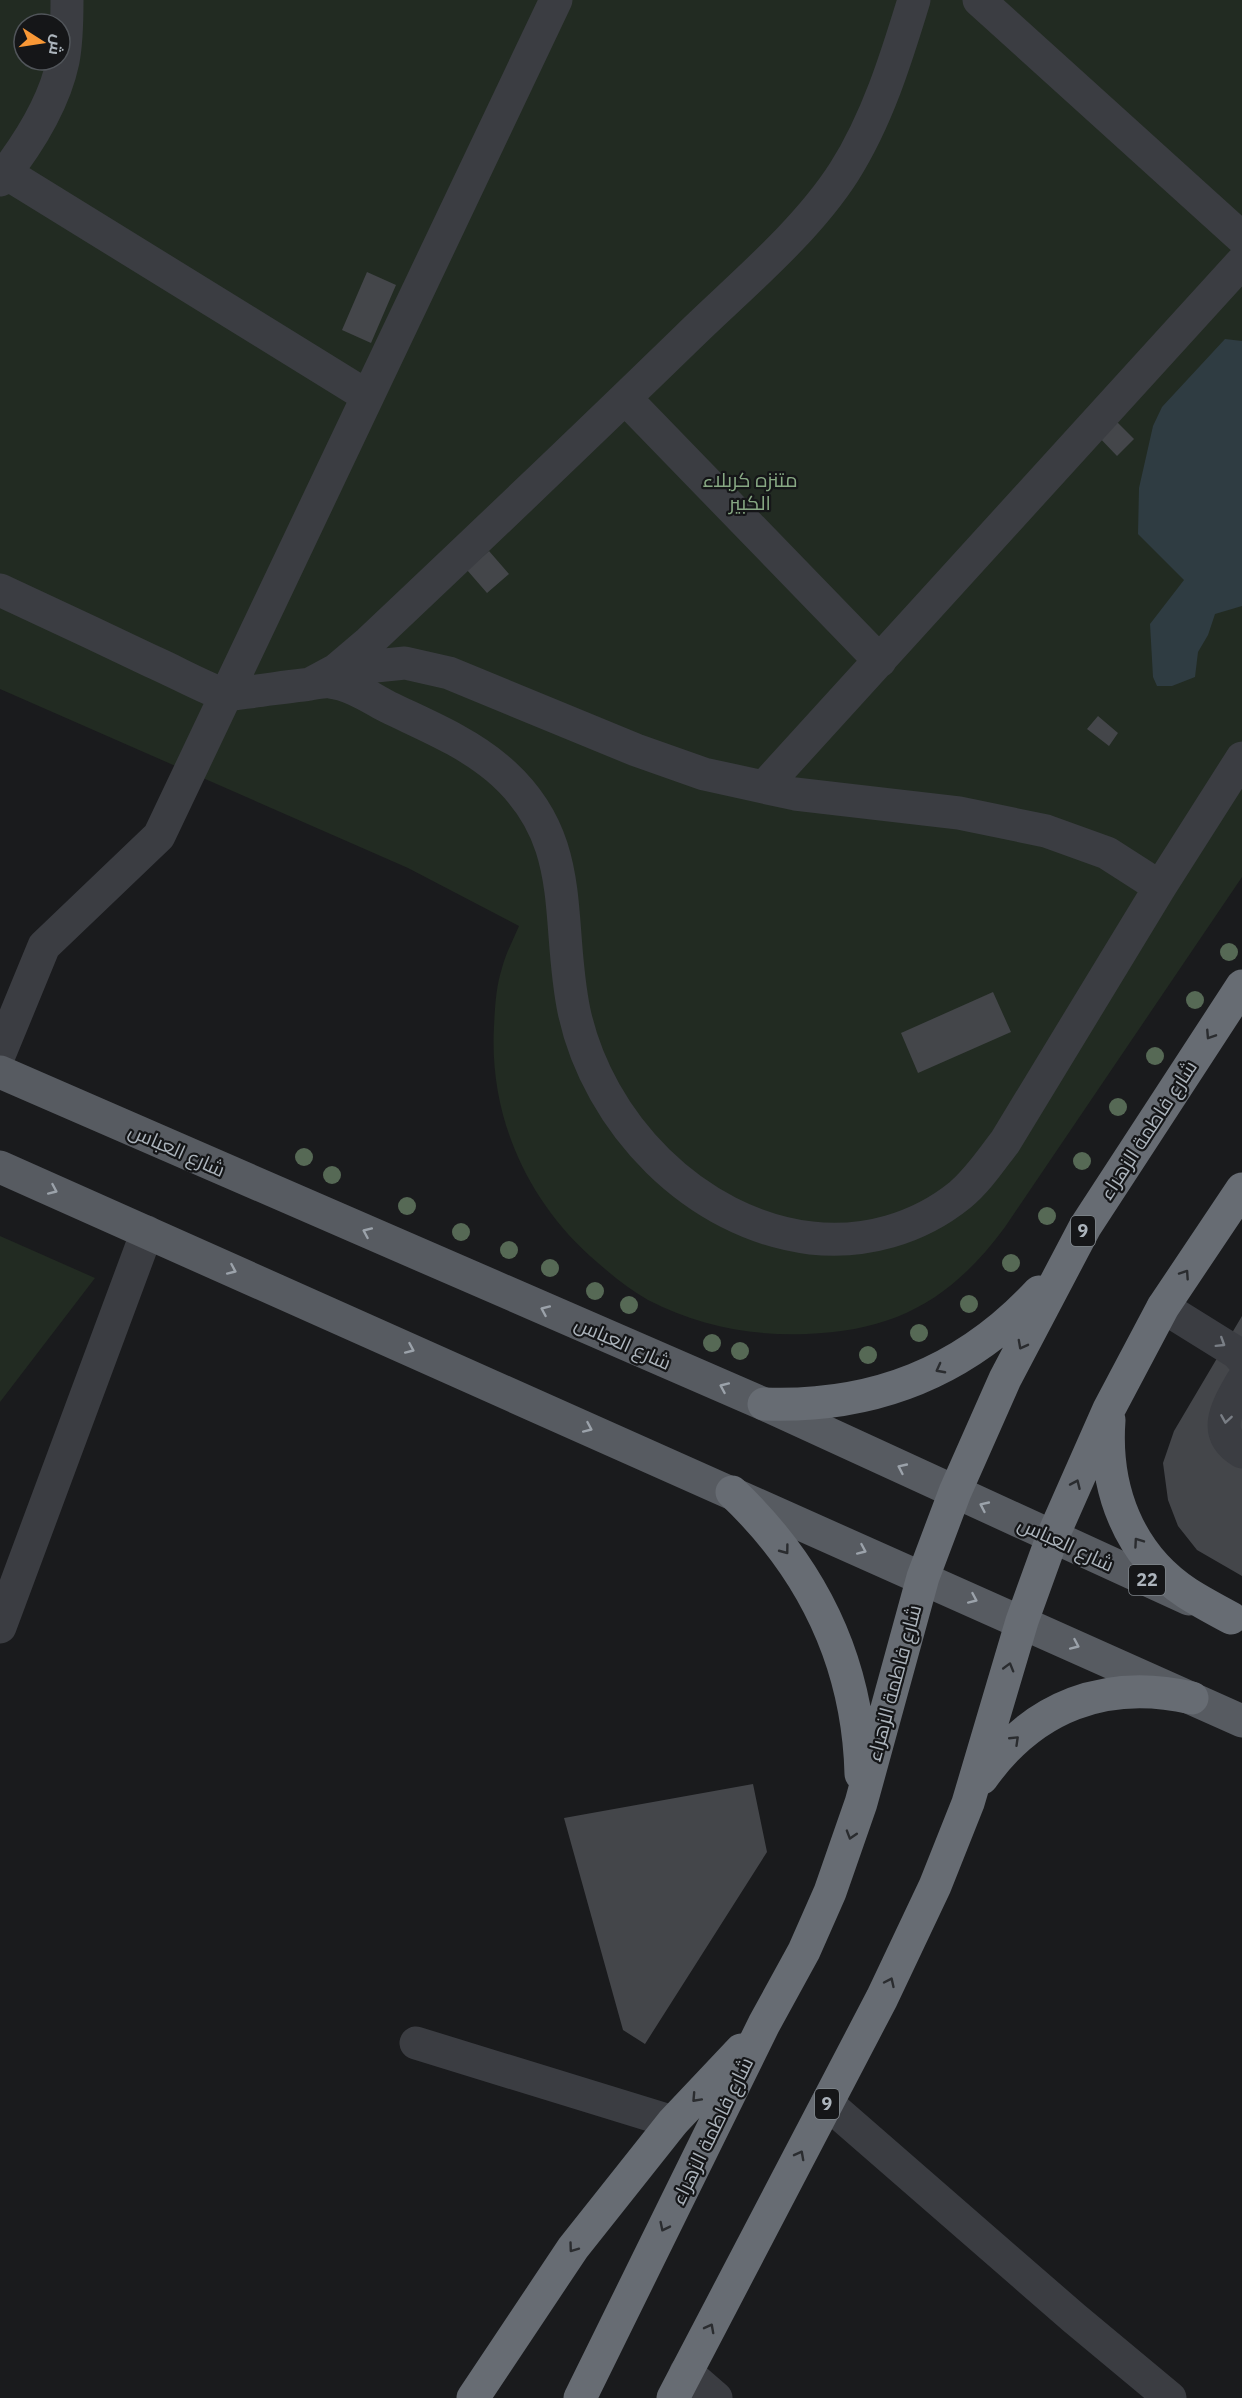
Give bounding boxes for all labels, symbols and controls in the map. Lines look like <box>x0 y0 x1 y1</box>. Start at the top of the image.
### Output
north arrow <box>12 12 72 72</box>
text: ش <box>45 33 69 57</box>
park label: متنزه كربلاء الكبير <box>702 466 798 516</box>
one-way arrow <box>1206 1028 1217 1039</box>
street label: شارع فاطمة الزهراء <box>1092 1055 1204 1205</box>
street label: شارع العباس <box>124 1116 230 1184</box>
one-way arrow <box>47 1183 58 1195</box>
road number: 9 <box>1071 1216 1095 1246</box>
one-way arrow <box>362 1227 373 1239</box>
one-way arrow <box>225 1262 236 1274</box>
one-way arrow <box>1178 1270 1189 1281</box>
one-way arrow <box>541 1305 552 1317</box>
street label: شارع العباس <box>570 1309 676 1377</box>
one-way arrow <box>1215 1336 1225 1348</box>
one-way arrow <box>1018 1339 1029 1350</box>
one-way arrow <box>403 1342 414 1354</box>
one-way arrow <box>936 1362 946 1373</box>
one-way arrow <box>720 1382 731 1394</box>
one-way arrow <box>1220 1414 1233 1424</box>
one-way arrow <box>582 1421 593 1433</box>
one-way arrow <box>897 1463 908 1475</box>
one-way arrow <box>1069 1480 1081 1491</box>
one-way arrow <box>980 1502 991 1514</box>
street label: شارع العباس <box>1013 1510 1119 1578</box>
one-way arrow <box>1135 1538 1146 1549</box>
one-way arrow <box>856 1542 867 1554</box>
one-way arrow <box>778 1544 789 1555</box>
road number: 22 <box>1129 1565 1165 1595</box>
one-way arrow <box>966 1592 977 1604</box>
street label: شارع فاطمة الزهراء <box>860 1602 928 1764</box>
one-way arrow <box>1069 1638 1080 1650</box>
one-way arrow <box>1002 1662 1014 1673</box>
one-way arrow <box>1008 1736 1019 1747</box>
one-way arrow <box>846 1830 858 1840</box>
one-way arrow <box>883 1978 895 1989</box>
street label: شارع فاطمة الزهراء <box>664 2052 760 2210</box>
road number: 9 <box>815 2089 839 2119</box>
one-way arrow <box>692 2091 703 2101</box>
one-way arrow <box>793 2151 804 2161</box>
one-way arrow <box>660 2221 672 2232</box>
one-way arrow <box>569 2242 580 2253</box>
one-way arrow <box>702 2323 714 2334</box>

